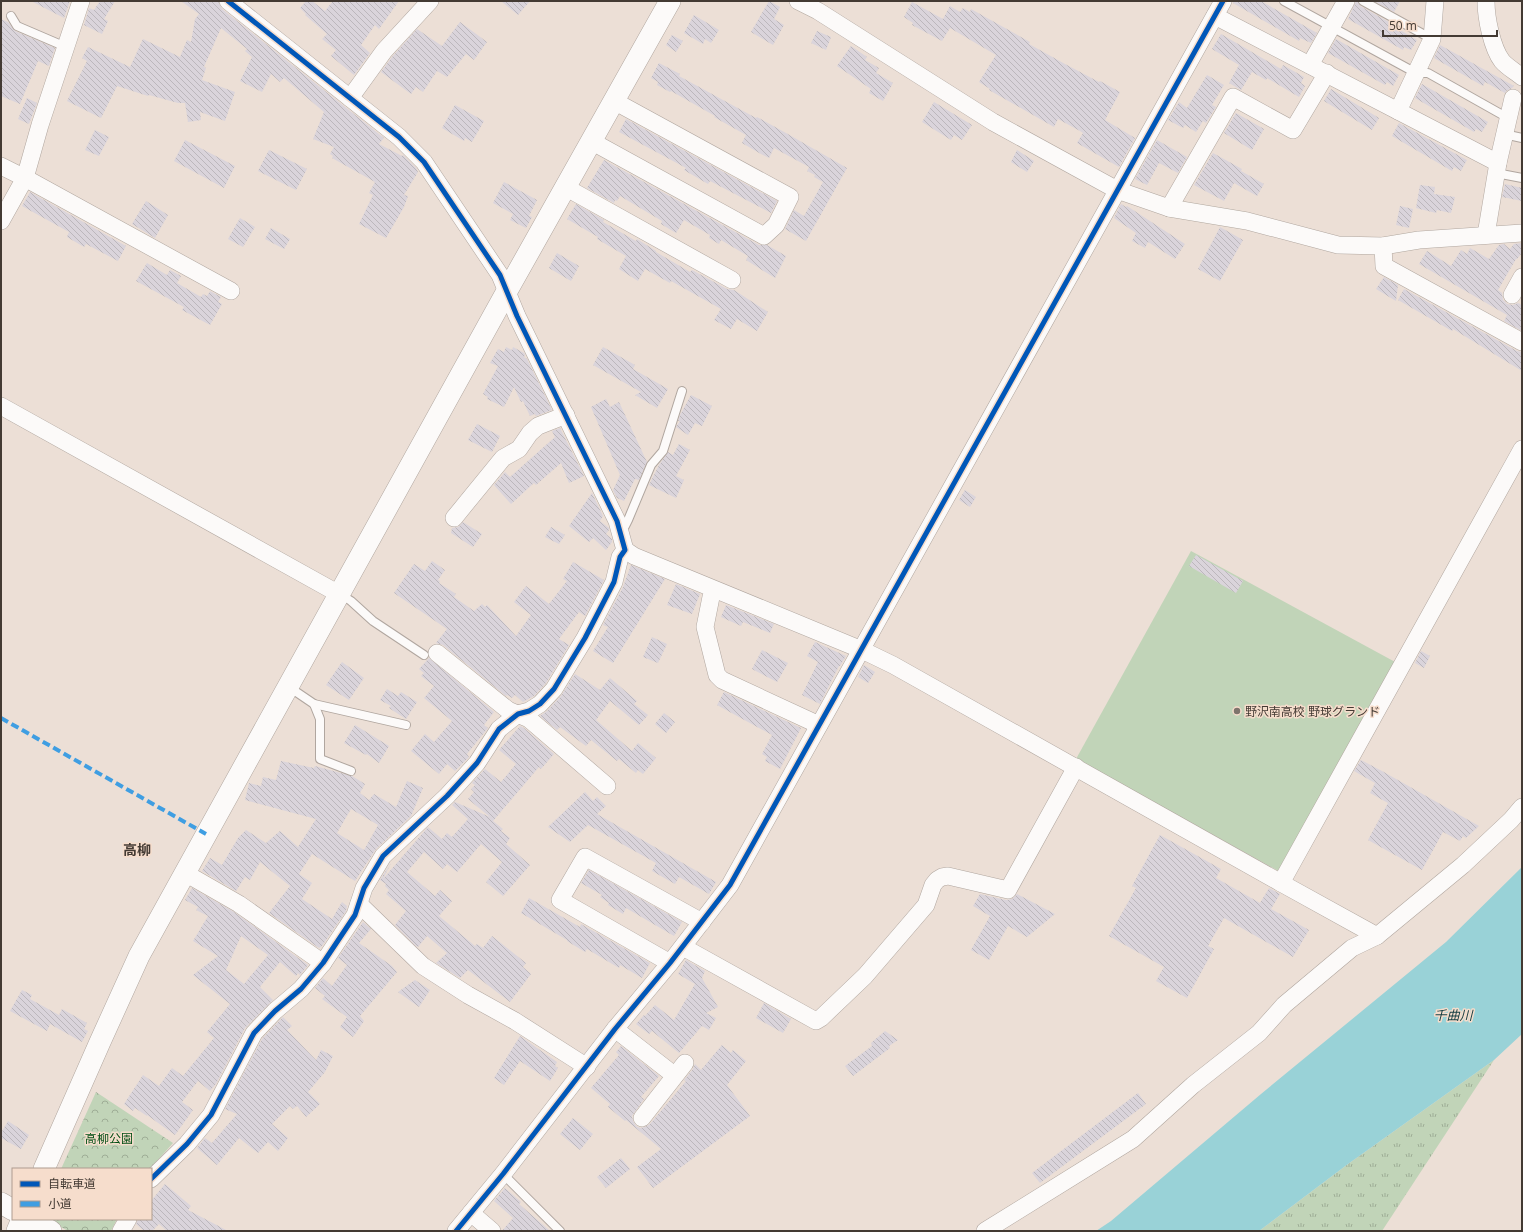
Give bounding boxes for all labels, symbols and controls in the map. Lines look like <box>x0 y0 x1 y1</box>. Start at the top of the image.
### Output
scale bar <box>1383 12 1497 38</box>
text: 50 m <box>1389 17 1417 34</box>
place label: 野沢南高校 野球グランド <box>1245 703 1380 720</box>
marker: 野沢南高校 野球グランド <box>1232 706 1242 716</box>
district label: 高柳 <box>123 840 151 859</box>
water label: 千曲川 <box>1433 1006 1474 1024</box>
park label: 高柳公園 <box>85 1130 133 1147</box>
legend <box>12 1168 152 1220</box>
text: 自転車道 <box>48 1175 96 1192</box>
text: 小道 <box>48 1195 72 1212</box>

